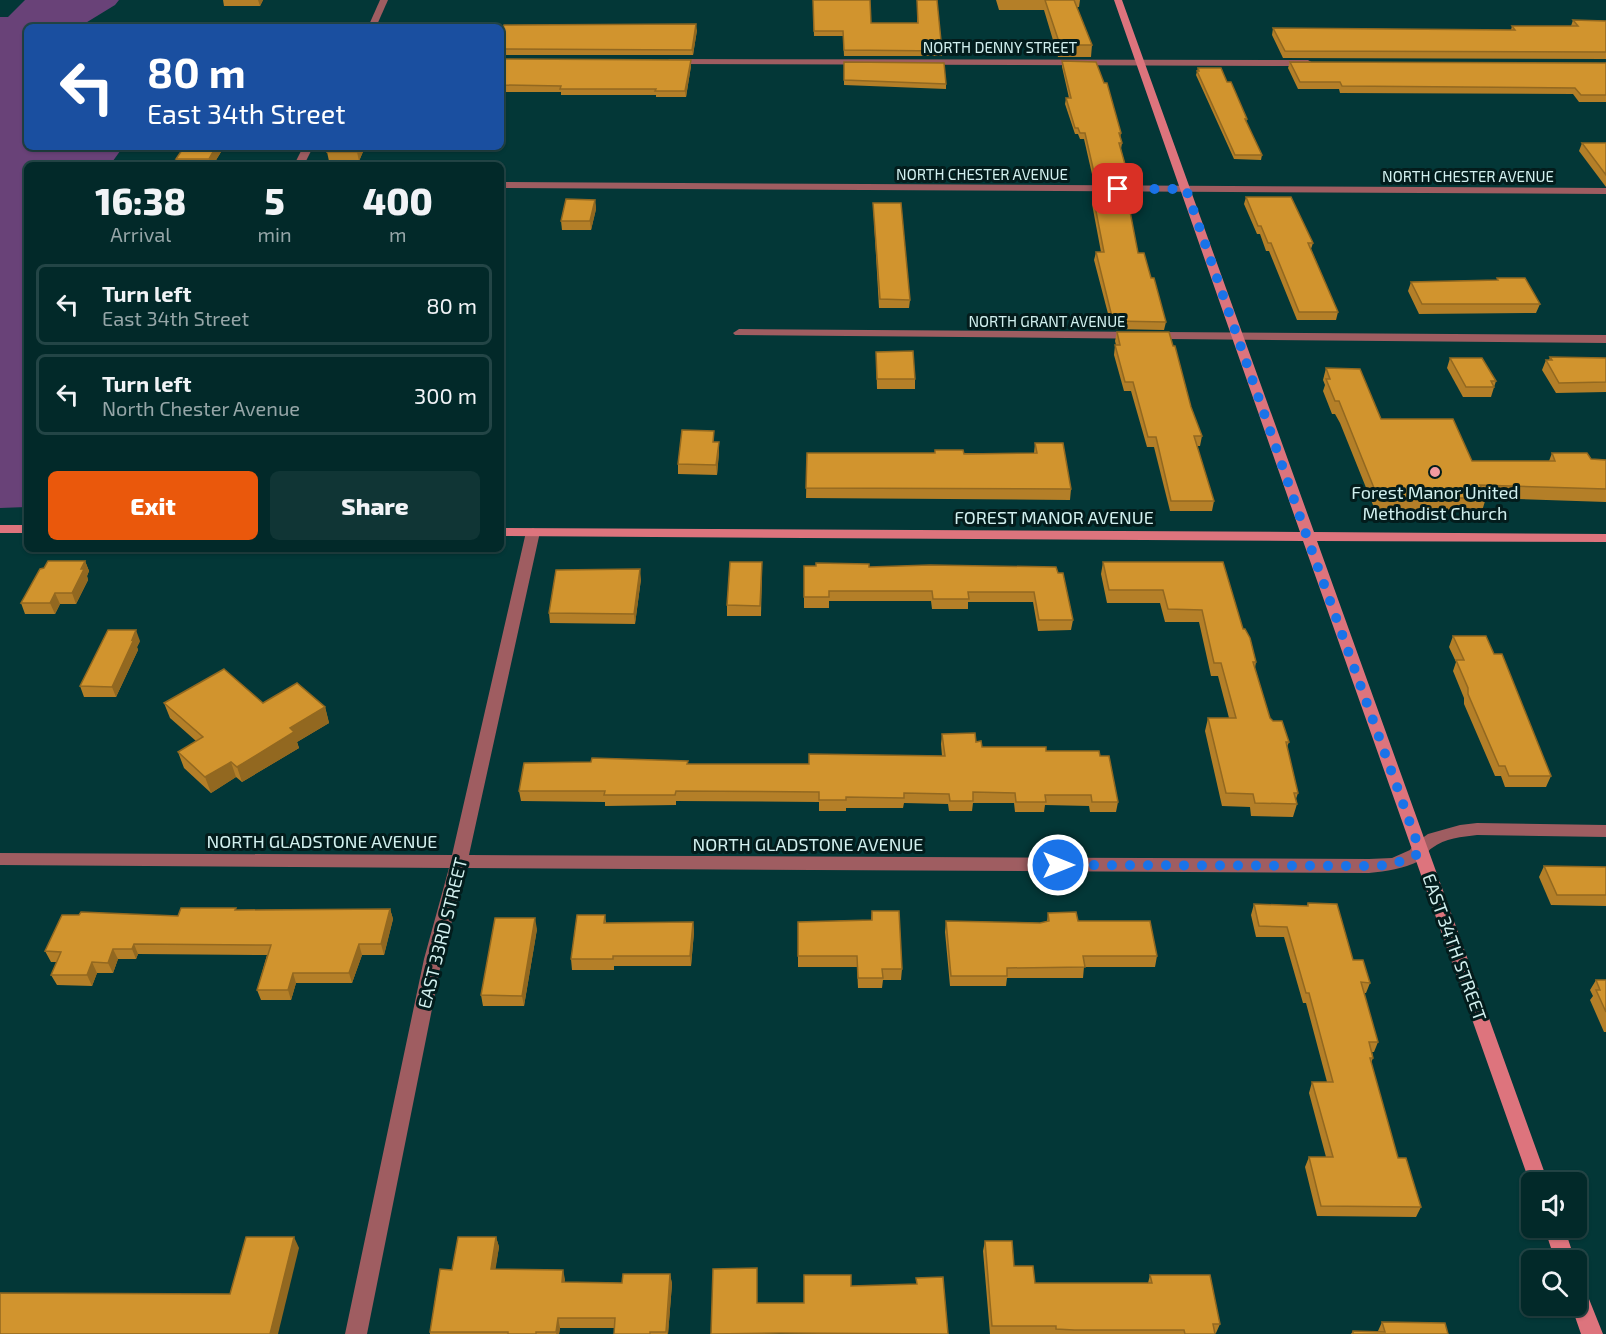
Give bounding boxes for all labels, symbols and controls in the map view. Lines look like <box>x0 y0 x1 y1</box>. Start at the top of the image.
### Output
street label: NORTH DENNY STREET <box>923 38 1078 56</box>
text: 80 m <box>147 46 246 96</box>
icon: left <box>48 48 126 126</box>
text: East 34th Street <box>147 97 346 129</box>
pin <box>1092 163 1143 214</box>
street label: NORTH CHESTER AVENUE <box>896 165 1068 183</box>
street label: NORTH CHESTER AVENUE <box>1382 167 1554 185</box>
icon: arrive <box>1101 172 1134 205</box>
text: 16:38 <box>95 179 186 222</box>
text: 5 <box>264 179 285 222</box>
text: 400 <box>363 179 433 222</box>
text: Arrival <box>110 222 171 246</box>
text: min <box>257 222 292 246</box>
text: m <box>389 222 407 246</box>
text: Turn left <box>102 280 191 306</box>
icon: left <box>51 288 84 321</box>
text: 80 m <box>426 292 477 318</box>
text: East 34th Street <box>102 306 249 330</box>
street label: NORTH GRANT AVENUE <box>968 312 1126 330</box>
text: Turn left <box>102 370 191 396</box>
icon: left <box>51 378 84 411</box>
text: 300 m <box>414 382 477 408</box>
text: North Chester Avenue <box>102 396 300 420</box>
marker: Forest Manor United Methodist Church <box>1428 465 1442 479</box>
button: Exit <box>48 471 258 540</box>
button: Share <box>270 471 480 540</box>
place label: Forest Manor United Methodist Church <box>1351 481 1519 524</box>
street label: FOREST MANOR AVENUE <box>954 506 1154 528</box>
street label: NORTH GLADSTONE AVENUE <box>207 830 437 852</box>
street label: NORTH GLADSTONE AVENUE <box>693 833 923 855</box>
position arrow <box>1026 833 1090 897</box>
street label: EAST 33RD STREET <box>413 855 472 1011</box>
street label: EAST 34TH STREET <box>1418 870 1492 1024</box>
map controls <box>1521 1172 1587 1316</box>
button: sound <box>1521 1172 1587 1238</box>
button: search <box>1521 1250 1587 1316</box>

